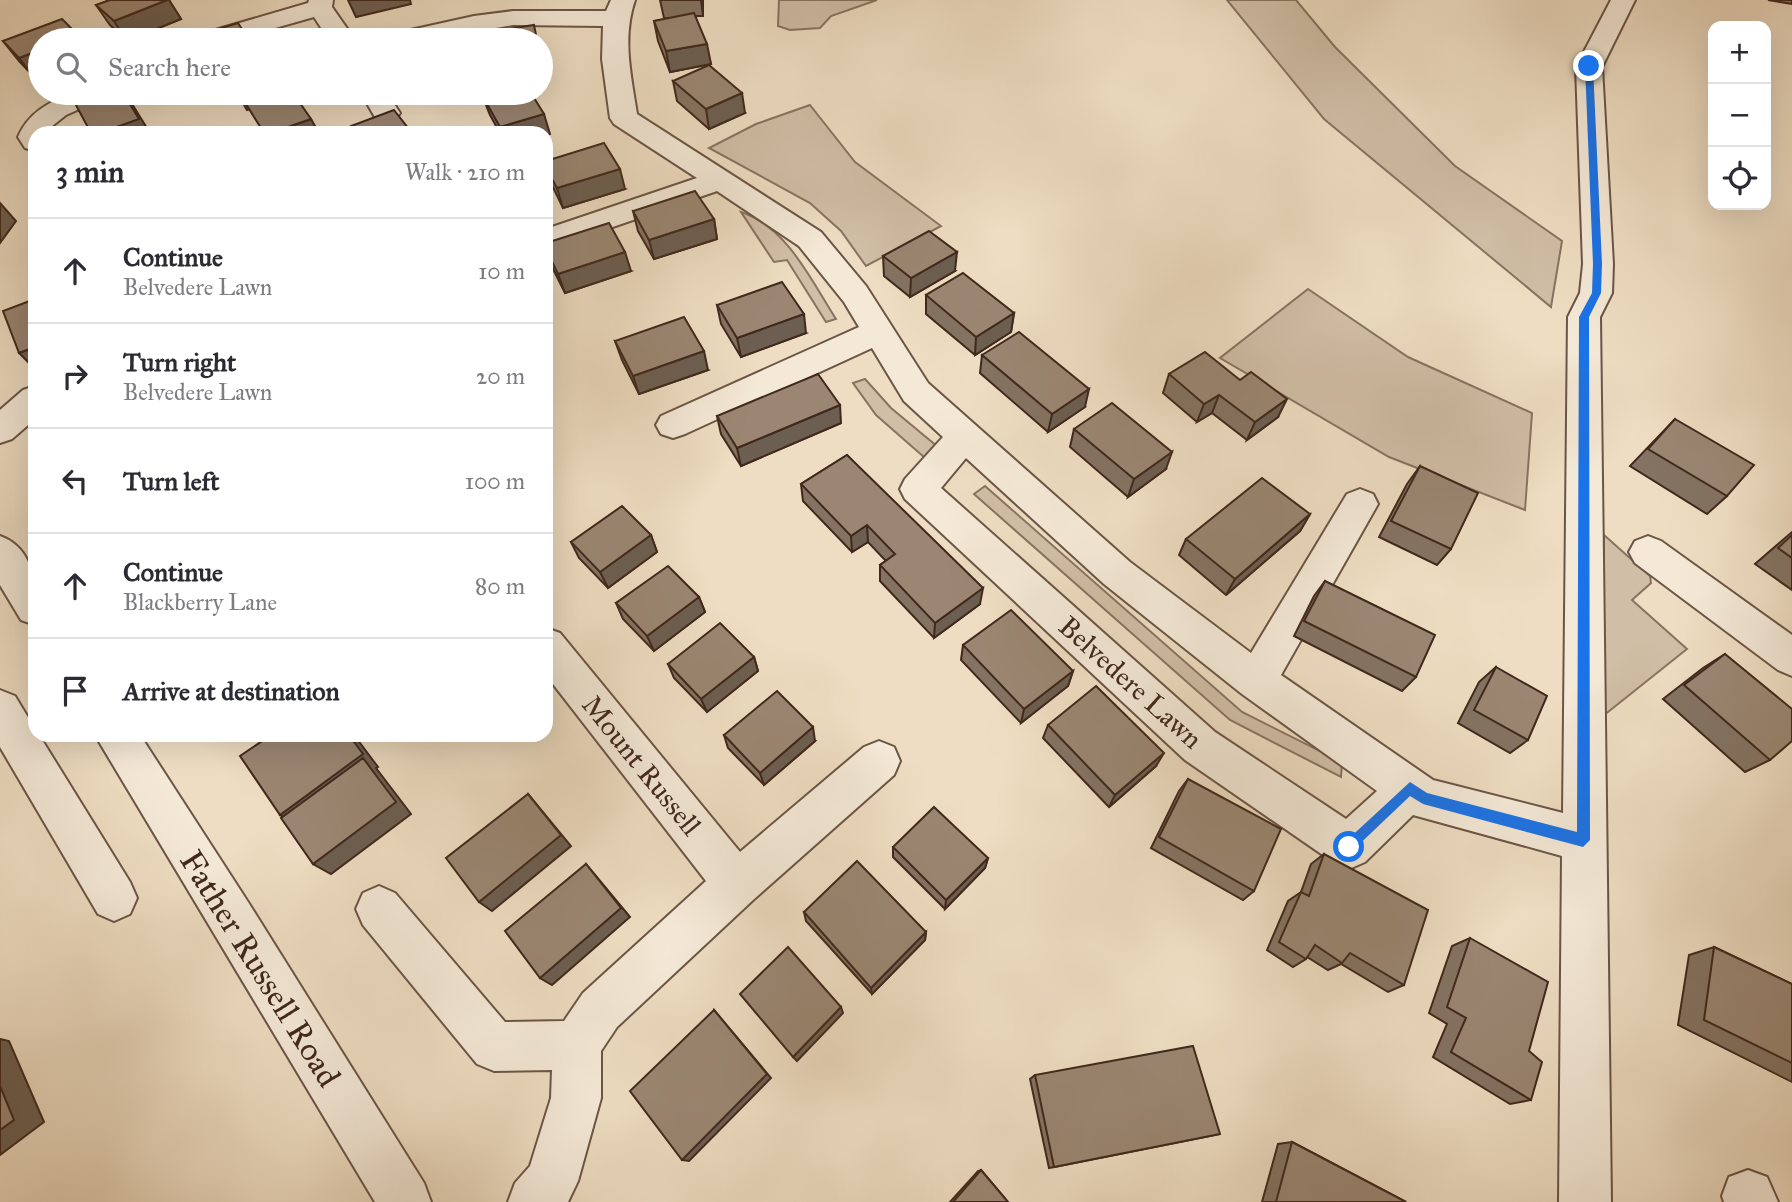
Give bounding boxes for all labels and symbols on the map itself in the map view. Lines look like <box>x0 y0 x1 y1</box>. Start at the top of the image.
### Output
route end <box>1573 50 1604 81</box>
street label: Belvedere Lawn <box>1051 609 1210 756</box>
street label: Mount Russell <box>574 688 709 843</box>
route start <box>1333 831 1364 862</box>
street label: Father Russell Road <box>171 843 349 1095</box>

